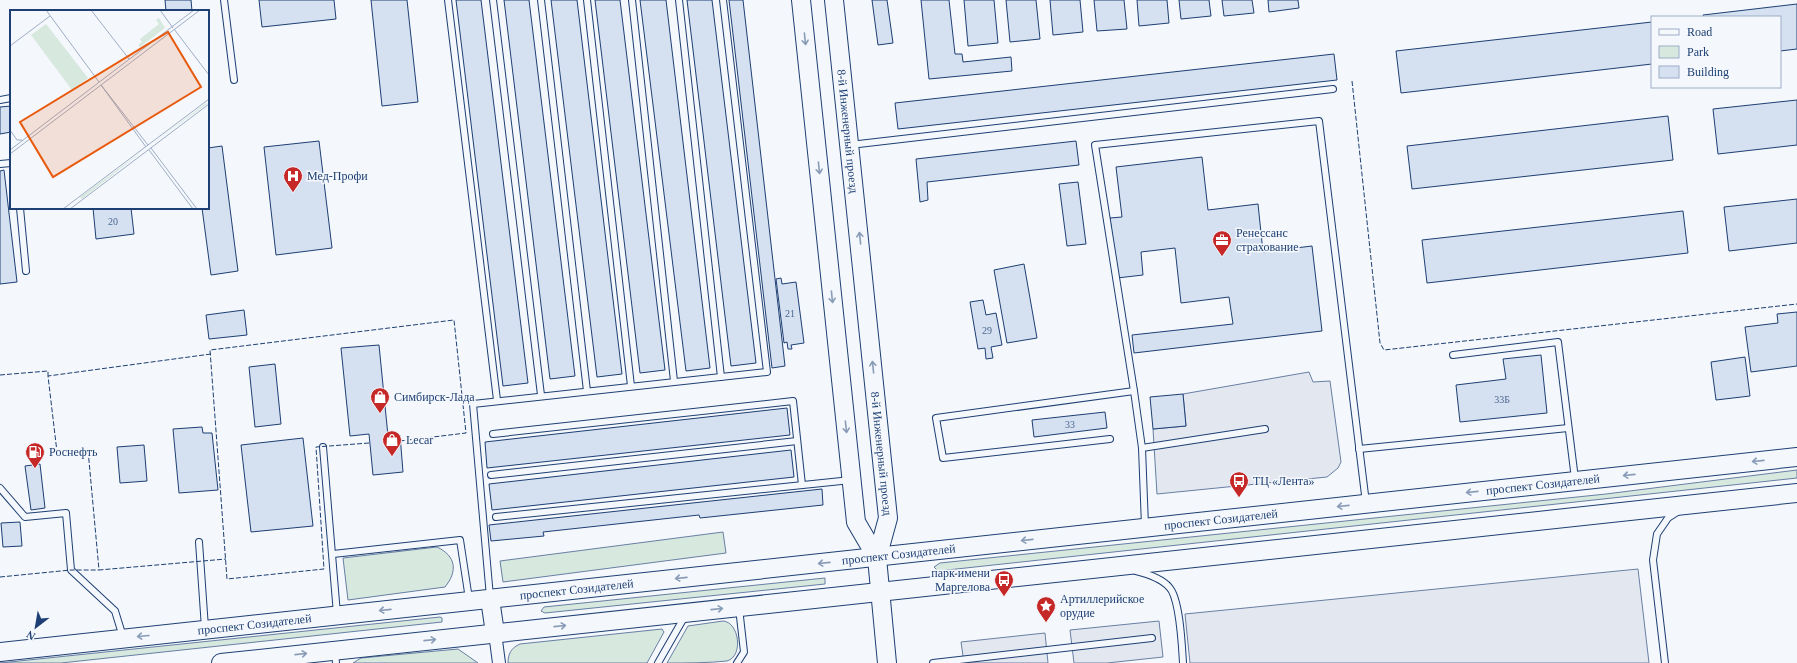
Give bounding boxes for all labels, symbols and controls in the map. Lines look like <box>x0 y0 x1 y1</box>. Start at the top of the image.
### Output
inset map <box>10 10 209 209</box>
legend <box>1651 16 1781 88</box>
text: Road <box>1687 25 1712 39</box>
one-way arrow <box>801 32 809 45</box>
text: Park <box>1687 45 1709 59</box>
text: Building <box>1687 65 1729 79</box>
street label: 8-й Инженерный проезд <box>834 69 861 194</box>
one-way arrow <box>815 161 822 174</box>
hospital icon: Мед-Профи <box>282 165 304 193</box>
place label: Мед-Профи <box>307 169 368 183</box>
house number: 20 <box>108 216 118 227</box>
place label: Ренессанс страхование <box>1236 226 1299 254</box>
office icon: Ренессанс страхование <box>1211 229 1233 257</box>
one-way arrow <box>856 232 864 245</box>
one-way arrow <box>829 290 836 303</box>
house number: 21 <box>785 308 795 319</box>
house number: 29 <box>982 325 992 336</box>
one-way arrow <box>869 361 877 374</box>
shop icon: Симбирск-Лада <box>369 386 391 414</box>
place label: Симбирск-Лада <box>394 390 475 404</box>
street label: 8-й Инженерный проезд <box>868 391 895 516</box>
house number: 33Б <box>1494 394 1510 405</box>
house number: 33 <box>1065 419 1075 430</box>
one-way arrow <box>842 420 850 433</box>
shop icon: Lecar <box>381 429 403 457</box>
place label: Lecar <box>406 433 433 447</box>
fuel station icon: Роснефть <box>24 441 46 469</box>
place label: Роснефть <box>49 445 98 459</box>
one-way arrow <box>1752 457 1765 465</box>
bus stop icon: ТЦ «Лента» <box>1228 470 1250 498</box>
street label: проспект Созидателей <box>1485 471 1601 498</box>
one-way arrow <box>1623 471 1636 479</box>
place label: ТЦ «Лента» <box>1253 474 1315 488</box>
one-way arrow <box>1466 488 1479 496</box>
one-way arrow <box>1337 503 1350 510</box>
street label: проспект Созидателей <box>1163 506 1279 533</box>
one-way arrow <box>1021 537 1034 544</box>
street label: проспект Созидателей <box>841 541 957 568</box>
one-way arrow <box>818 560 831 567</box>
place label: парк имени Маргелова <box>931 566 991 594</box>
bus stop icon: парк имени Маргелова <box>993 569 1015 597</box>
one-way arrow <box>675 574 688 582</box>
street label: проспект Созидателей <box>519 576 635 603</box>
place label: Артиллерийское орудие <box>1060 592 1144 620</box>
place icon: Артиллерийское орудие <box>1035 595 1057 623</box>
one-way arrow <box>379 606 392 614</box>
one-way arrow <box>710 606 723 613</box>
north arrow <box>16 607 56 647</box>
street label: проспект Созидателей <box>197 611 313 638</box>
one-way arrow <box>553 623 566 630</box>
text: N <box>24 628 37 643</box>
one-way arrow <box>137 632 150 639</box>
one-way arrow <box>423 637 436 644</box>
one-way arrow <box>294 651 307 658</box>

